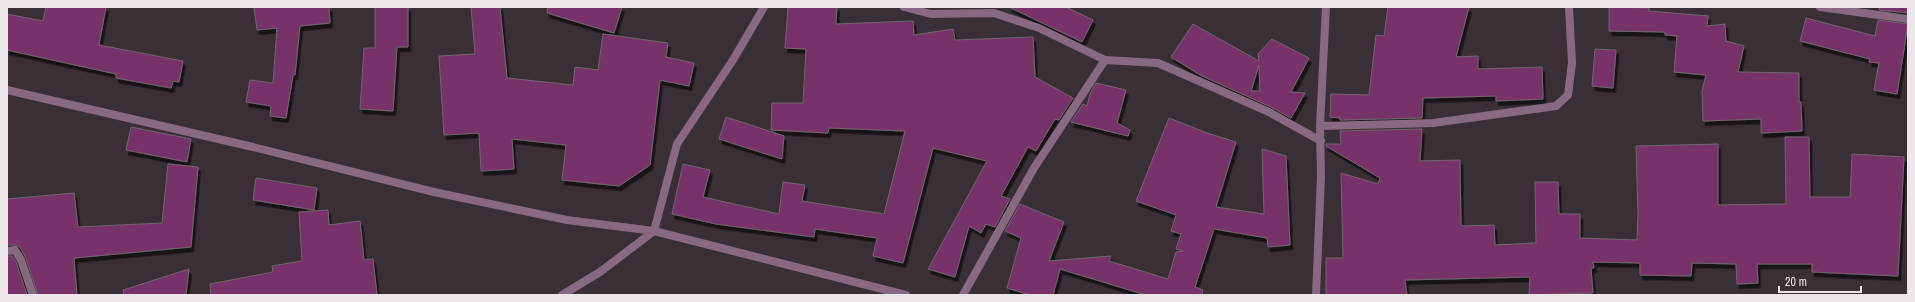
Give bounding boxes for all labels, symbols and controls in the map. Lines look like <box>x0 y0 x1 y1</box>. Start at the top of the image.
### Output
scale bar <box>1779 268 1861 294</box>
text: 20 m <box>1785 274 1807 290</box>

